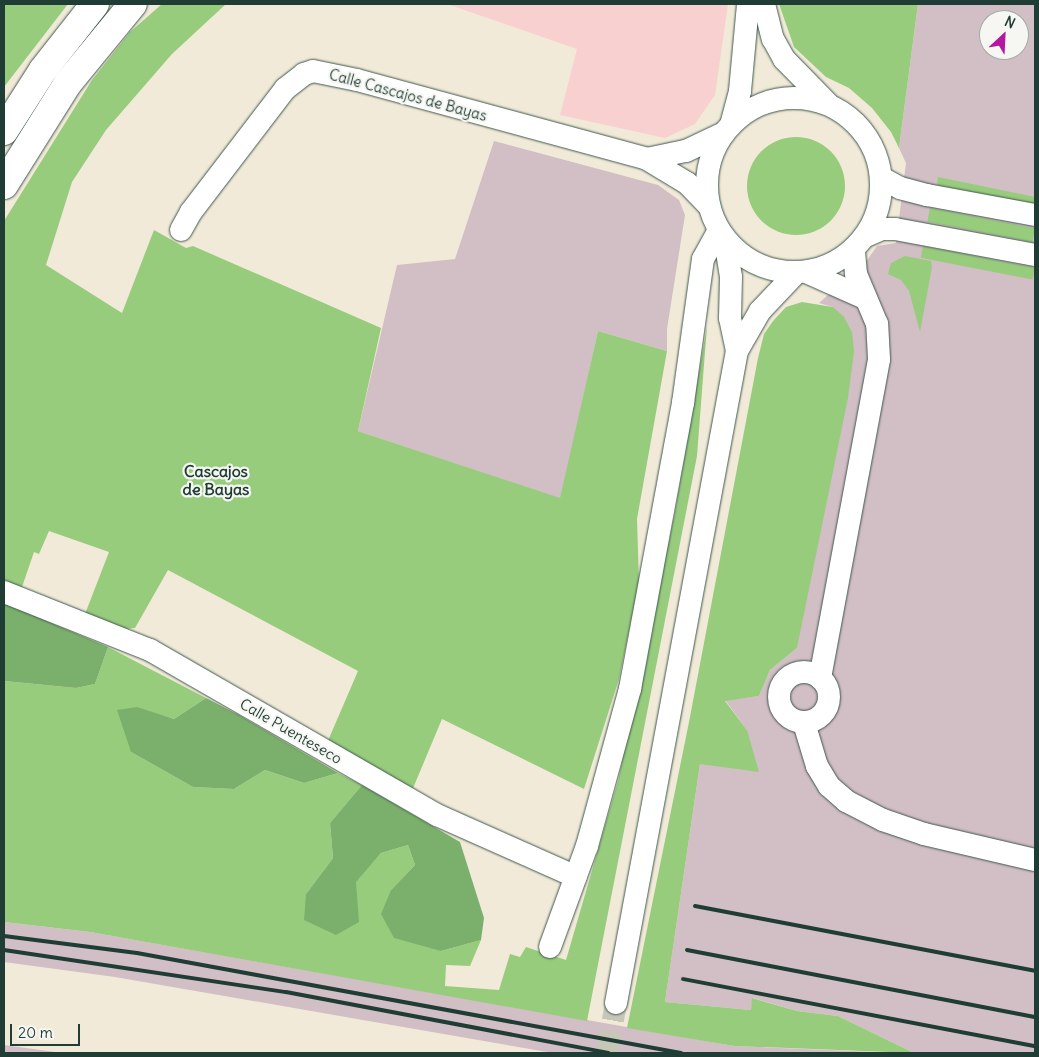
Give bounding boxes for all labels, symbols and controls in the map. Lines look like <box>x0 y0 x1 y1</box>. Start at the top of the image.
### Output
north arrow <box>979 10 1029 60</box>
text: N <box>1002 12 1018 33</box>
street label: Calle Cascajos de Bayas <box>327 65 489 125</box>
district label: Cascajos de Bayas <box>183 461 249 499</box>
street label: Calle Puenteseco <box>237 694 345 768</box>
scale bar <box>12 1014 82 1046</box>
text: 20 m <box>18 1023 53 1042</box>

